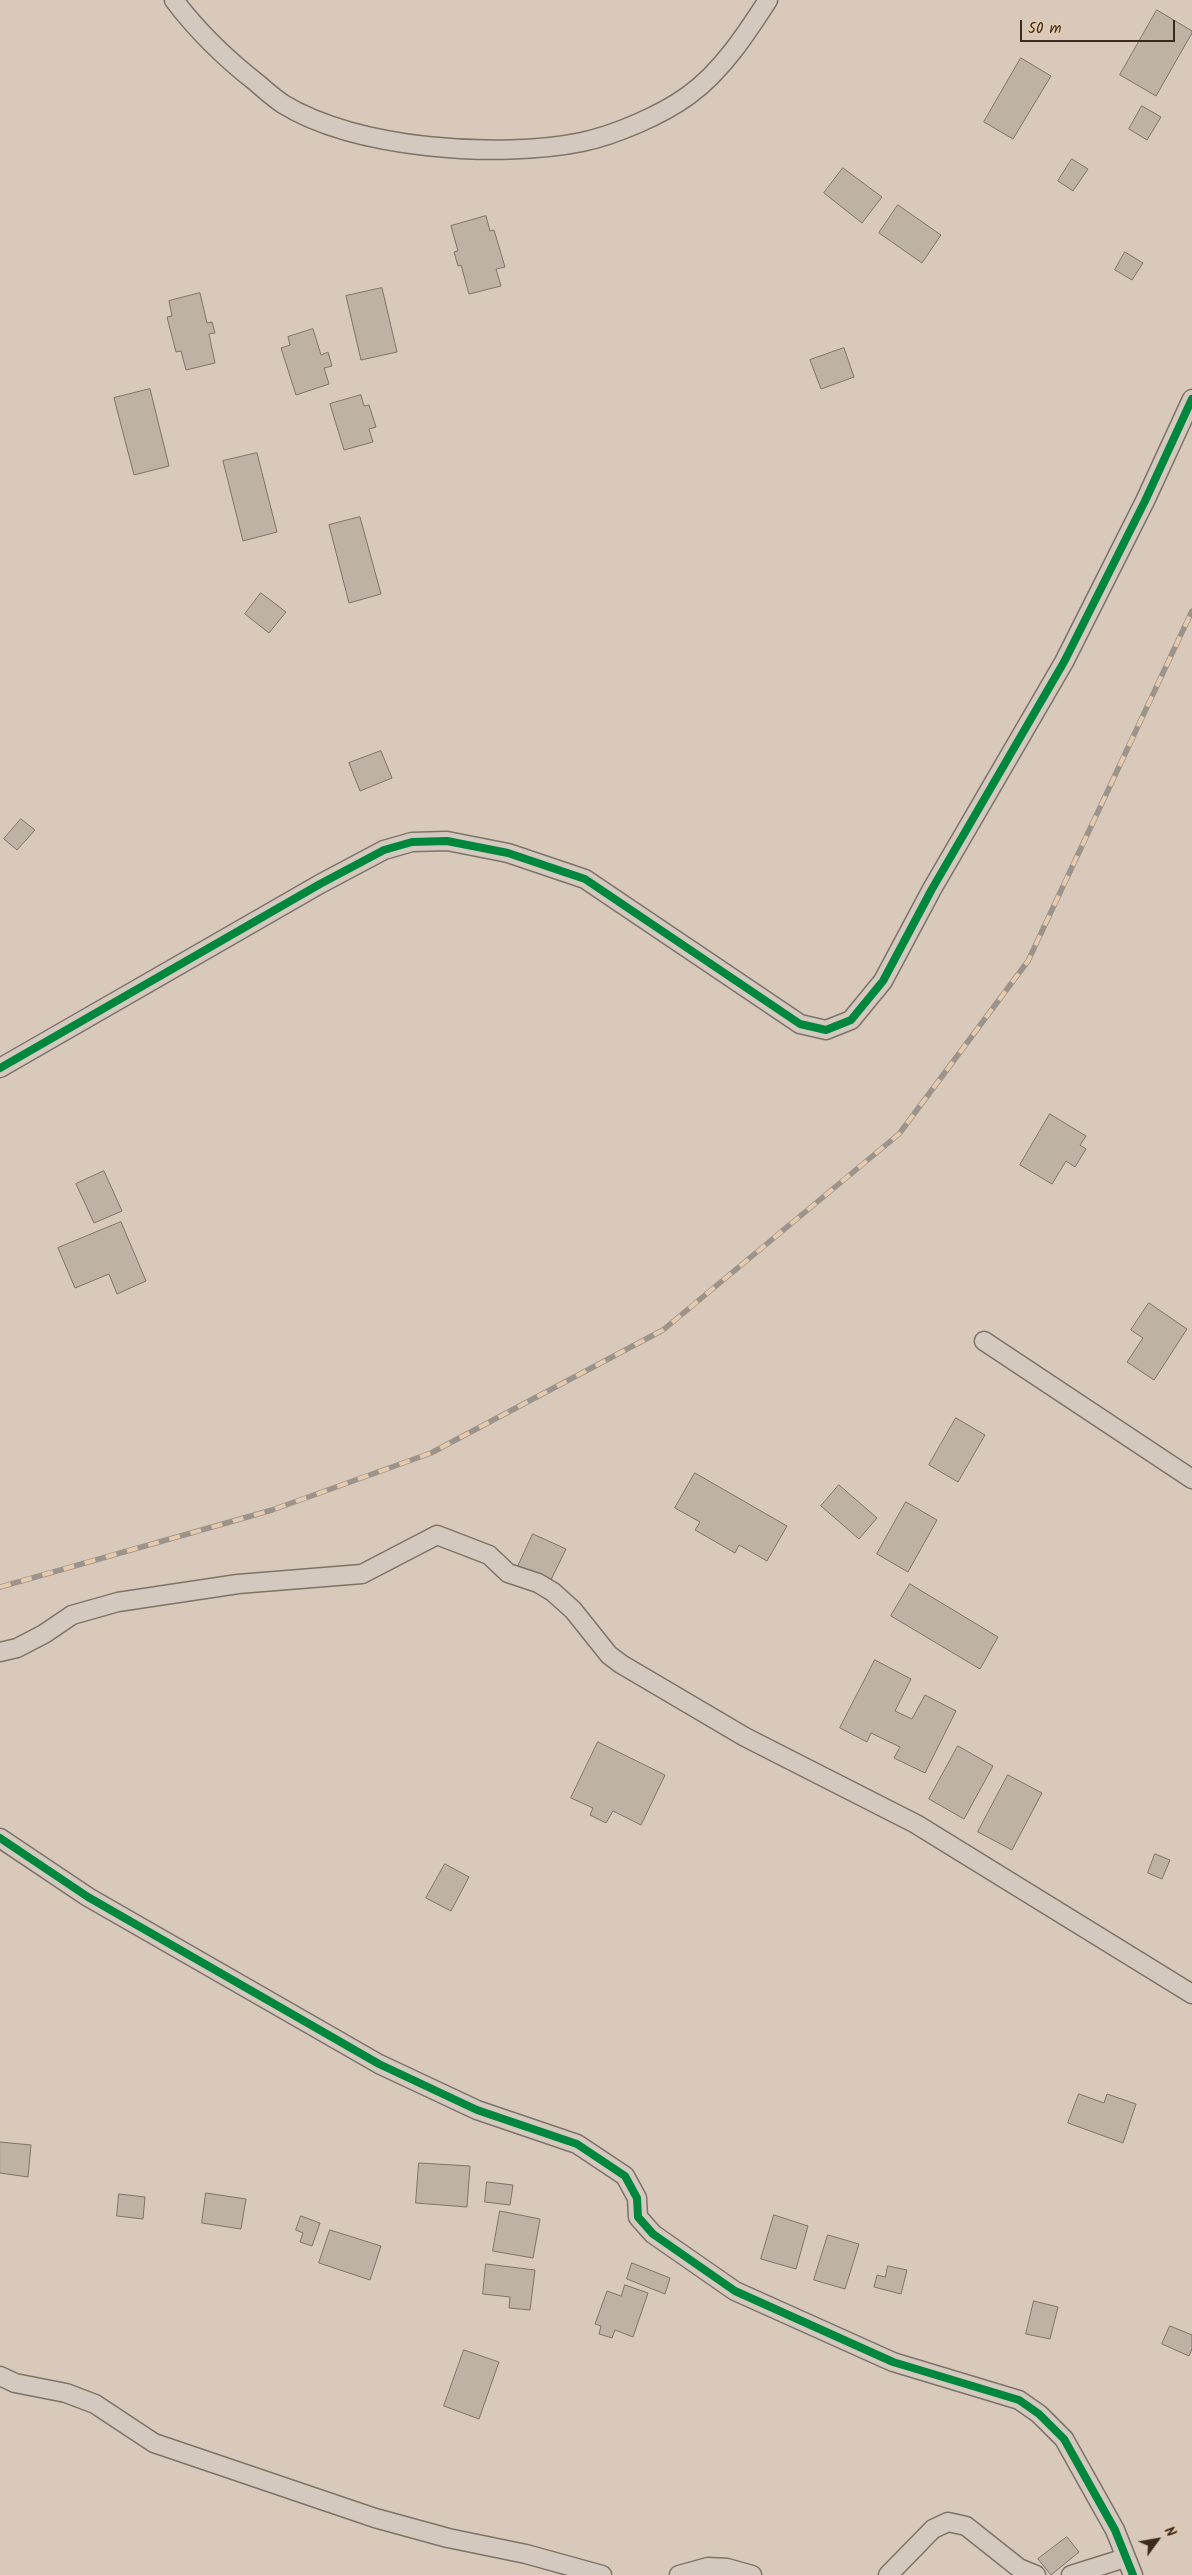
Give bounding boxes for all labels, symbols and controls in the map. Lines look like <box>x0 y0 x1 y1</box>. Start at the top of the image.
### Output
scale bar <box>1022 10 1177 42</box>
text: 50 m <box>1028 17 1062 41</box>
north arrow <box>1132 2515 1182 2565</box>
text: N <box>1158 2522 1181 2542</box>

